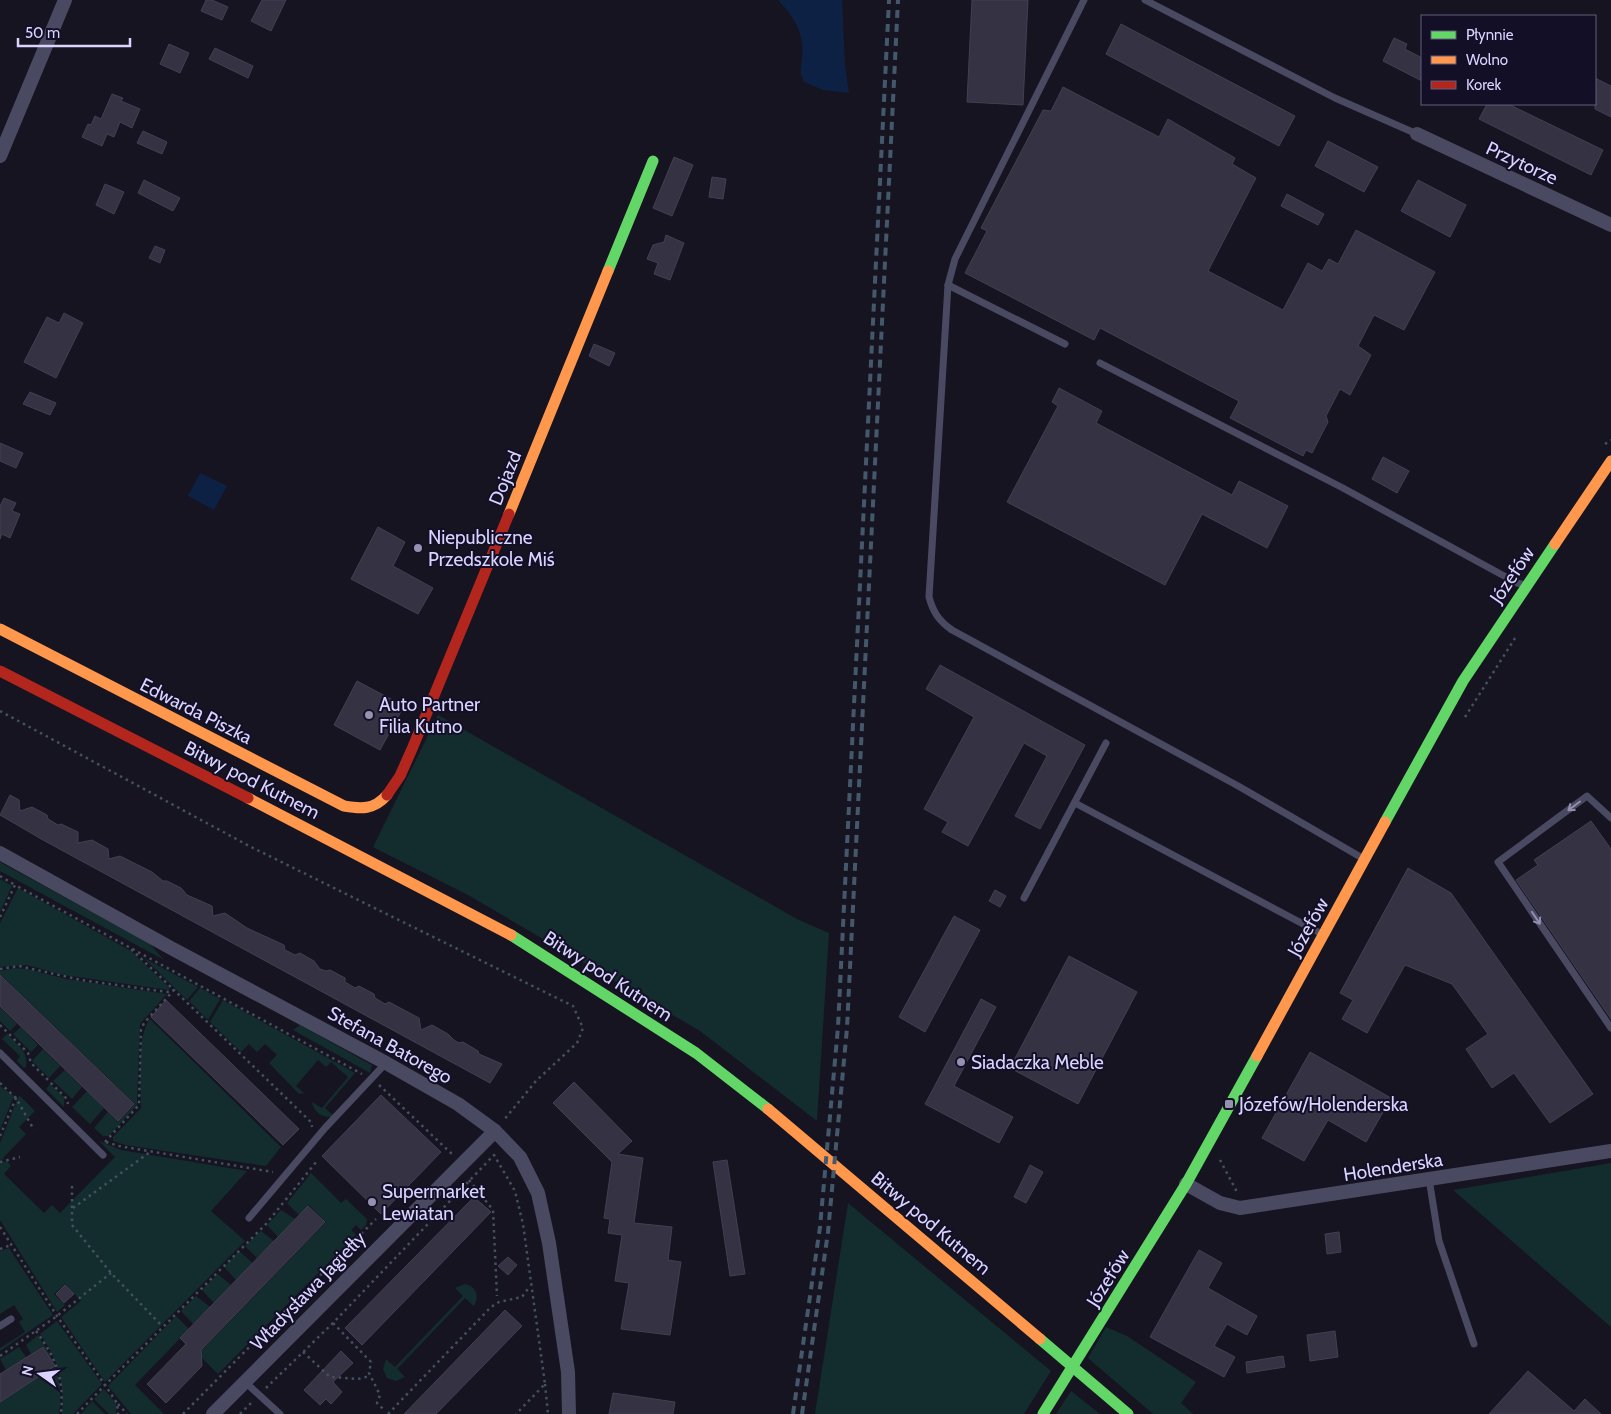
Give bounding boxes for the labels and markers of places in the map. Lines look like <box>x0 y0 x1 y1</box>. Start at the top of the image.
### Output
place label: Niepubliczne Przedszkole Miś <box>428 526 555 571</box>
marker: Niepubliczne Przedszkole Miś <box>412 542 424 554</box>
place label: Auto Partner Filia Kutno <box>379 693 480 738</box>
marker: Auto Partner Filia Kutno <box>363 709 375 721</box>
place label: Siadaczka Meble <box>971 1051 1104 1074</box>
marker: Siadaczka Meble <box>955 1056 967 1068</box>
place label: Józefów/Holenderska <box>1238 1093 1408 1116</box>
marker: Józefów/Holenderska <box>1223 1098 1235 1110</box>
place label: Supermarket Lewiatan <box>382 1180 486 1225</box>
marker: Supermarket Lewiatan <box>366 1196 378 1208</box>

